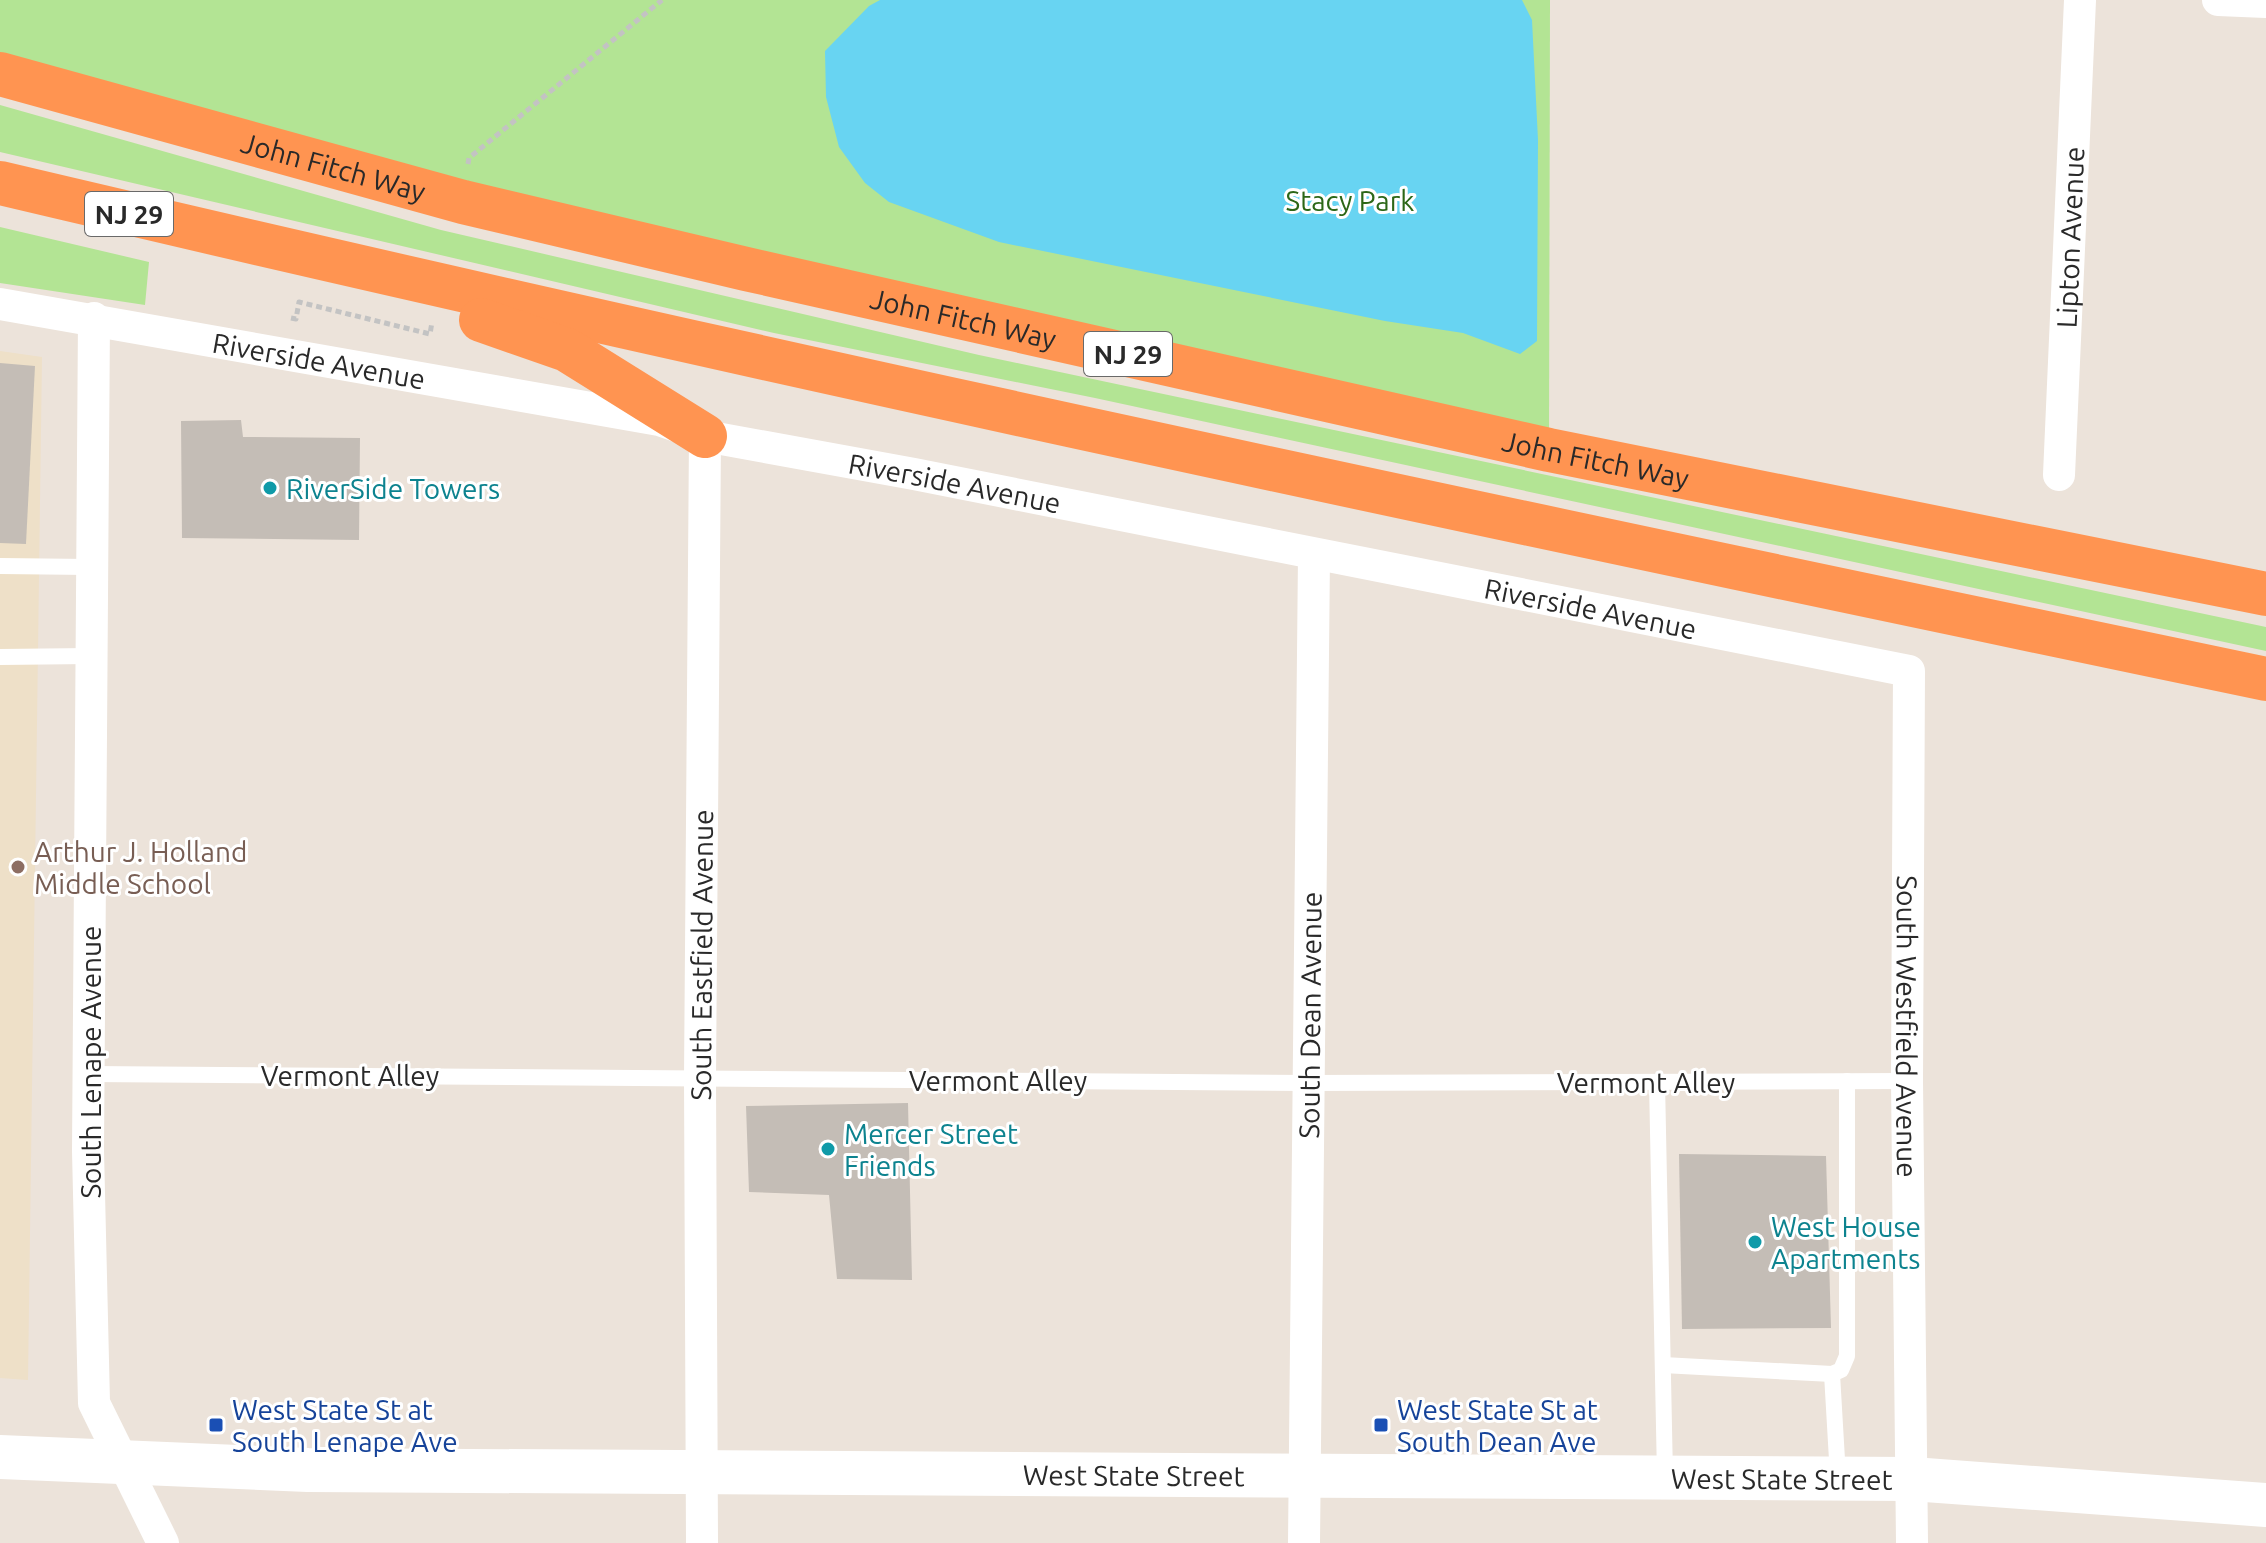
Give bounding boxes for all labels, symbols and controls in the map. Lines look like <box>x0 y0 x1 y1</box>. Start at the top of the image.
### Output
street label: John Fitch Way <box>238 126 429 206</box>
street label: Lipton Avenue <box>2050 146 2089 329</box>
park label: Stacy Park <box>1286 185 1414 216</box>
road number: NJ 29 <box>85 192 173 236</box>
street label: John Fitch Way <box>867 282 1059 354</box>
street label: Riverside Avenue <box>210 326 428 394</box>
road number: NJ 29 <box>1084 332 1172 376</box>
street label: John Fitch Way <box>1500 424 1692 493</box>
street label: Riverside Avenue <box>846 447 1064 518</box>
place label: RiverSide Towers <box>286 473 500 504</box>
marker: RiverSide Towers <box>261 479 279 497</box>
street label: Riverside Avenue <box>1482 572 1699 644</box>
street label: South Eastfield Avenue <box>684 809 718 1101</box>
place label: Arthur J. Holland Middle School <box>34 836 247 899</box>
marker: Arthur J. Holland Middle School <box>9 858 27 876</box>
street label: South Westfield Avenue <box>1891 875 1924 1178</box>
street label: South Dean Avenue <box>1293 891 1326 1139</box>
street label: South Lenape Avenue <box>75 925 106 1199</box>
street label: Vermont Alley <box>261 1060 439 1091</box>
street label: Vermont Alley <box>909 1065 1087 1096</box>
street label: Vermont Alley <box>1557 1067 1735 1098</box>
place label: Mercer Street Friends <box>844 1118 1018 1181</box>
marker: Mercer Street Friends <box>819 1140 837 1158</box>
place label: West House Apartments <box>1771 1211 1921 1274</box>
marker: West House Apartments <box>1746 1233 1764 1251</box>
place label: West State St at South Lenape Ave <box>232 1394 458 1457</box>
place label: West State St at South Dean Ave <box>1397 1394 1598 1457</box>
marker: West State St at South Lenape Ave <box>207 1416 225 1434</box>
marker: West State St at South Dean Ave <box>1372 1416 1390 1434</box>
street label: West State Street <box>1023 1459 1245 1491</box>
street label: West State Street <box>1671 1462 1893 1494</box>

